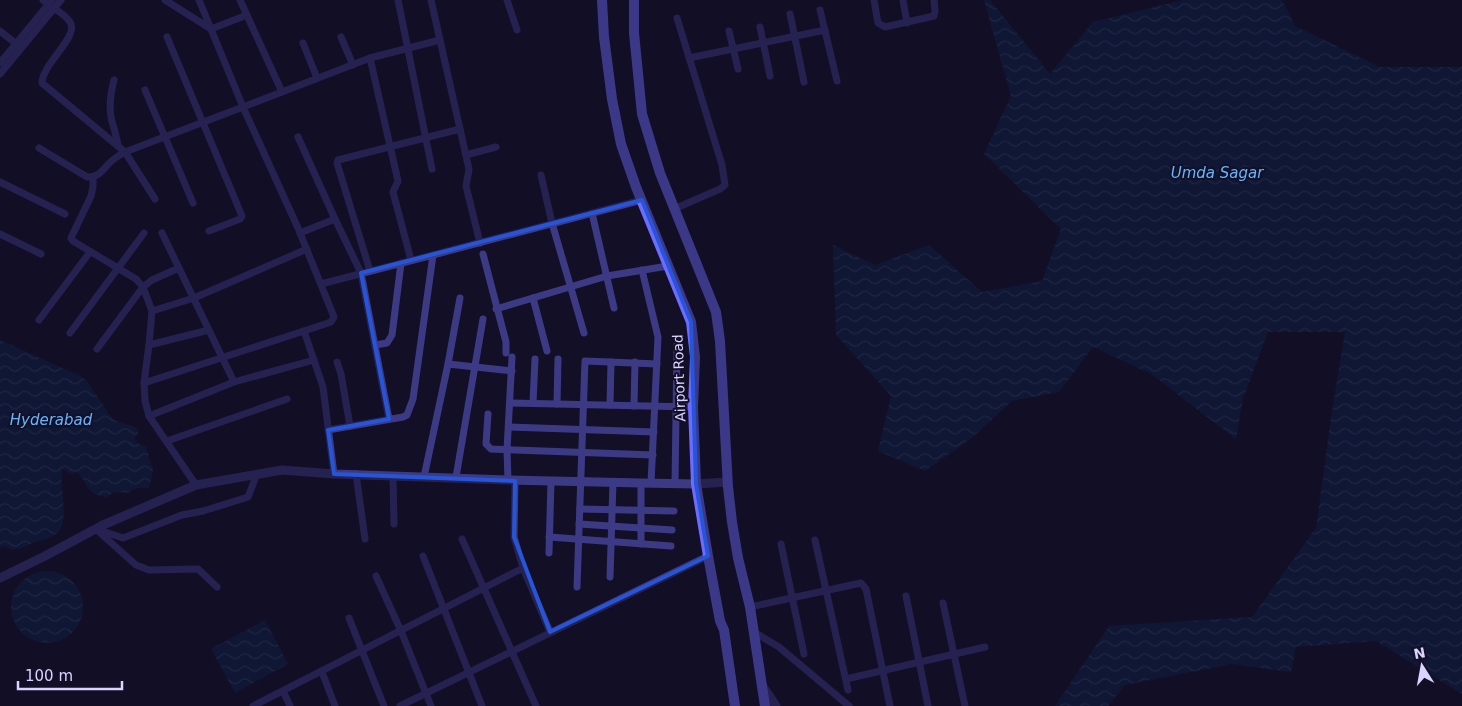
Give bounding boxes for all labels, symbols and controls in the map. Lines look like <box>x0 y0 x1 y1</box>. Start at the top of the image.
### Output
water label: Umda Sagar <box>1171 164 1264 182</box>
street label: Airport Road <box>669 334 689 422</box>
water label: Hyderabad <box>10 411 93 429</box>
north arrow <box>1397 641 1447 691</box>
text: N <box>1412 644 1427 662</box>
scale bar <box>18 658 121 690</box>
text: 100 m <box>25 667 73 685</box>

